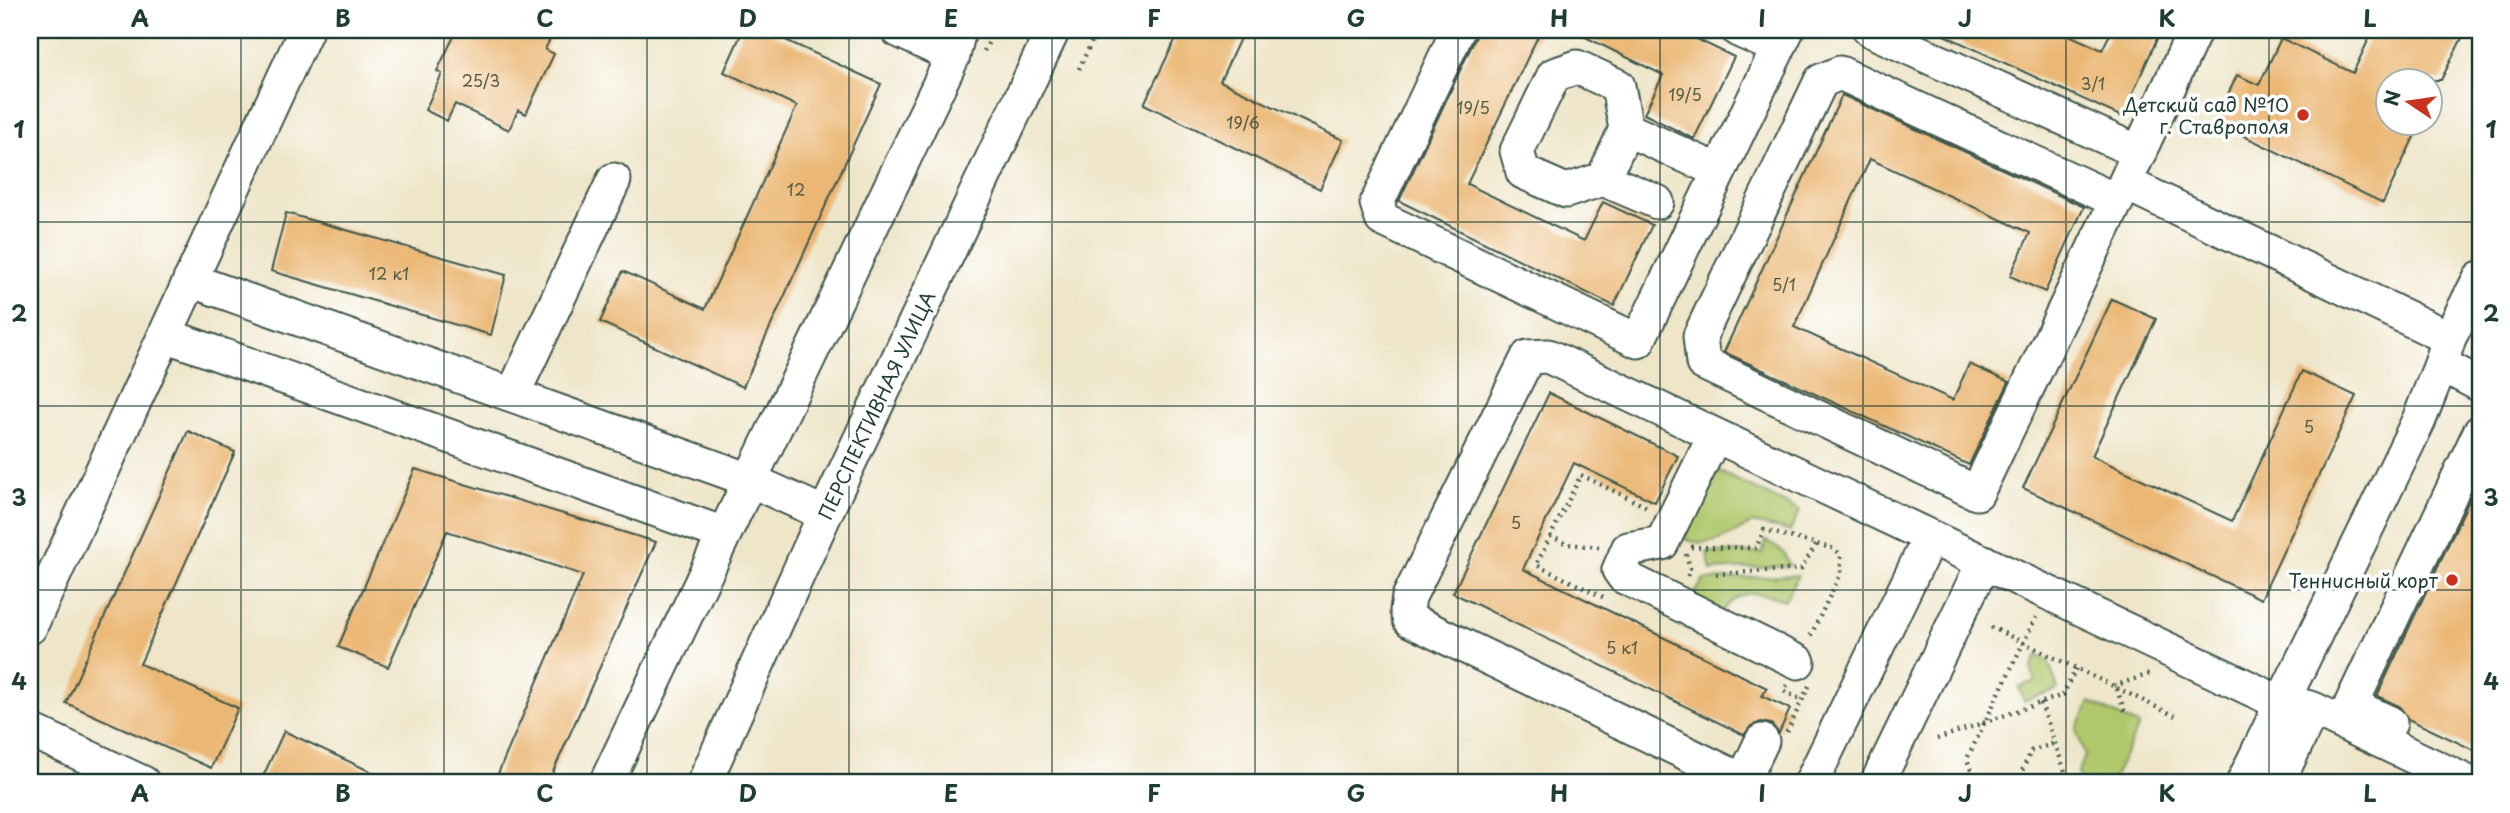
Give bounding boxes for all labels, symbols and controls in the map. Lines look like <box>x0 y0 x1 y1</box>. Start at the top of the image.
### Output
text: A <box>131 0 149 35</box>
text: B <box>335 0 351 35</box>
text: C <box>536 0 554 35</box>
text: D <box>739 0 757 35</box>
text: E <box>944 0 958 35</box>
text: F <box>1147 0 1161 35</box>
text: G <box>1347 0 1365 35</box>
text: H <box>1550 0 1568 35</box>
text: I <box>1758 0 1766 35</box>
text: J <box>1958 0 1972 35</box>
text: K <box>2159 0 2176 35</box>
text: L <box>2363 0 2377 35</box>
north arrow <box>2374 66 2444 136</box>
house number: 25/3 <box>462 68 500 92</box>
house number: 3/1 <box>2081 71 2105 95</box>
house number: 19/5 <box>1668 82 1702 106</box>
text: N <box>2376 87 2407 108</box>
place label: Детский сад №10 г. Ставрополя <box>2123 90 2289 140</box>
house number: 19/5 <box>1456 95 1490 119</box>
marker: Детский сад №10 г. Ставрополя <box>2295 107 2311 123</box>
house number: 19/6 <box>1226 110 1260 134</box>
text: 1 <box>14 111 25 146</box>
text: 1 <box>2486 111 2497 146</box>
house number: 12 <box>787 177 805 201</box>
house number: 12 к1 <box>369 261 409 285</box>
house number: 5/1 <box>1772 272 1796 296</box>
street label: ПЕРСПЕКТИВНАЯ УЛИЦА <box>811 286 941 524</box>
text: 2 <box>11 295 27 330</box>
text: 2 <box>2483 295 2499 330</box>
house number: 5 <box>2304 414 2314 438</box>
text: 3 <box>11 479 27 514</box>
text: 3 <box>2483 479 2499 514</box>
house number: 5 <box>1511 510 1521 534</box>
place label: Теннисный корт <box>2288 566 2439 594</box>
marker: Теннисный корт <box>2444 572 2460 588</box>
house number: 5 к1 <box>1606 635 1638 659</box>
text: 4 <box>11 663 27 698</box>
text: 4 <box>2483 663 2499 698</box>
text: A <box>131 775 149 810</box>
text: B <box>335 775 351 810</box>
text: C <box>536 775 554 810</box>
text: D <box>739 775 757 810</box>
text: E <box>944 775 958 810</box>
text: F <box>1147 775 1161 810</box>
text: G <box>1347 775 1365 810</box>
text: H <box>1550 775 1568 810</box>
text: I <box>1758 775 1766 810</box>
text: J <box>1958 775 1972 810</box>
text: K <box>2159 775 2176 810</box>
text: L <box>2363 775 2377 810</box>

